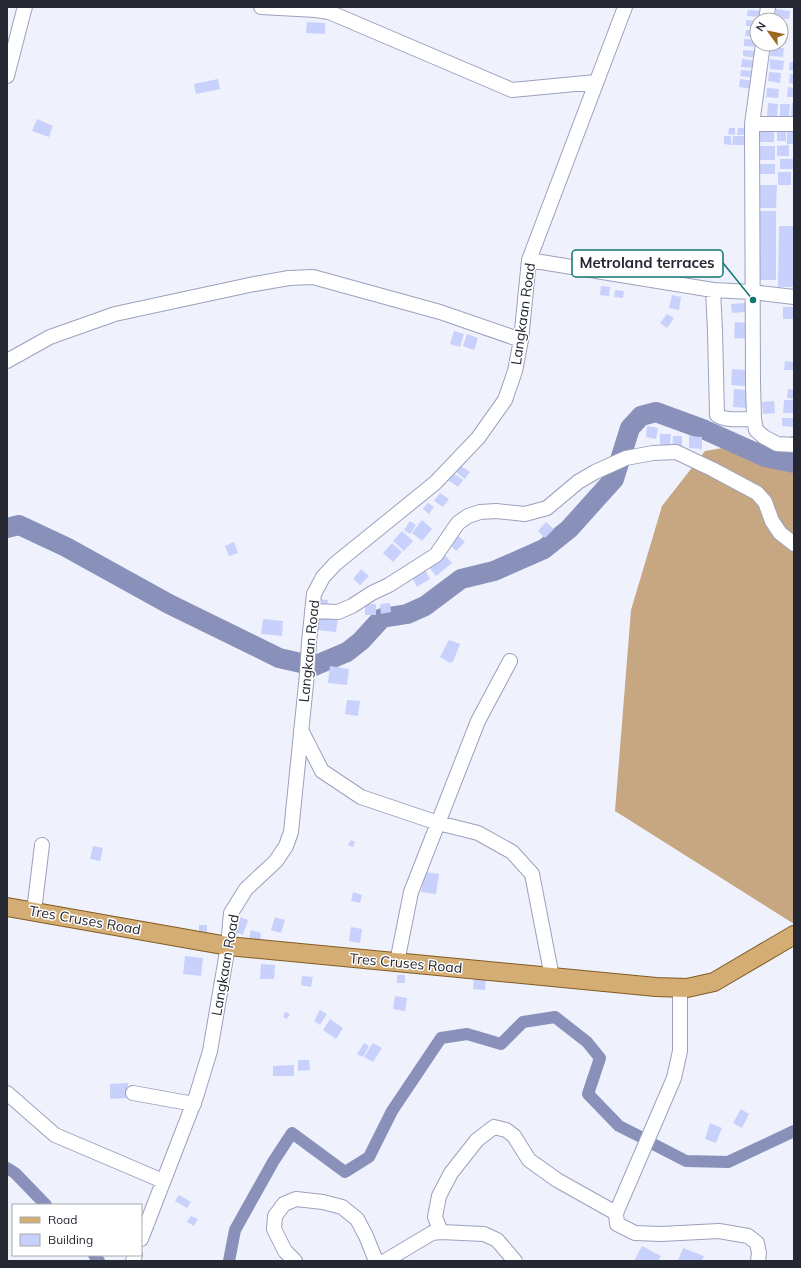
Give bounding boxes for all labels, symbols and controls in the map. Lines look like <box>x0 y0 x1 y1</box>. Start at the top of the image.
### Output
north arrow <box>749 12 789 52</box>
text: N <box>752 19 769 34</box>
callout: Metroland terraces <box>572 250 723 277</box>
text: Metroland terraces <box>579 253 715 272</box>
street label: Langkaan Road <box>507 262 539 366</box>
street label: Langkaan Road <box>295 599 323 703</box>
street label: Tres Cruses Road <box>28 901 142 939</box>
street label: Langkaan Road <box>207 913 243 1017</box>
street label: Tres Cruses Road <box>349 949 463 977</box>
legend <box>12 1204 142 1256</box>
text: Road <box>48 1212 77 1227</box>
text: Building <box>48 1232 93 1247</box>

